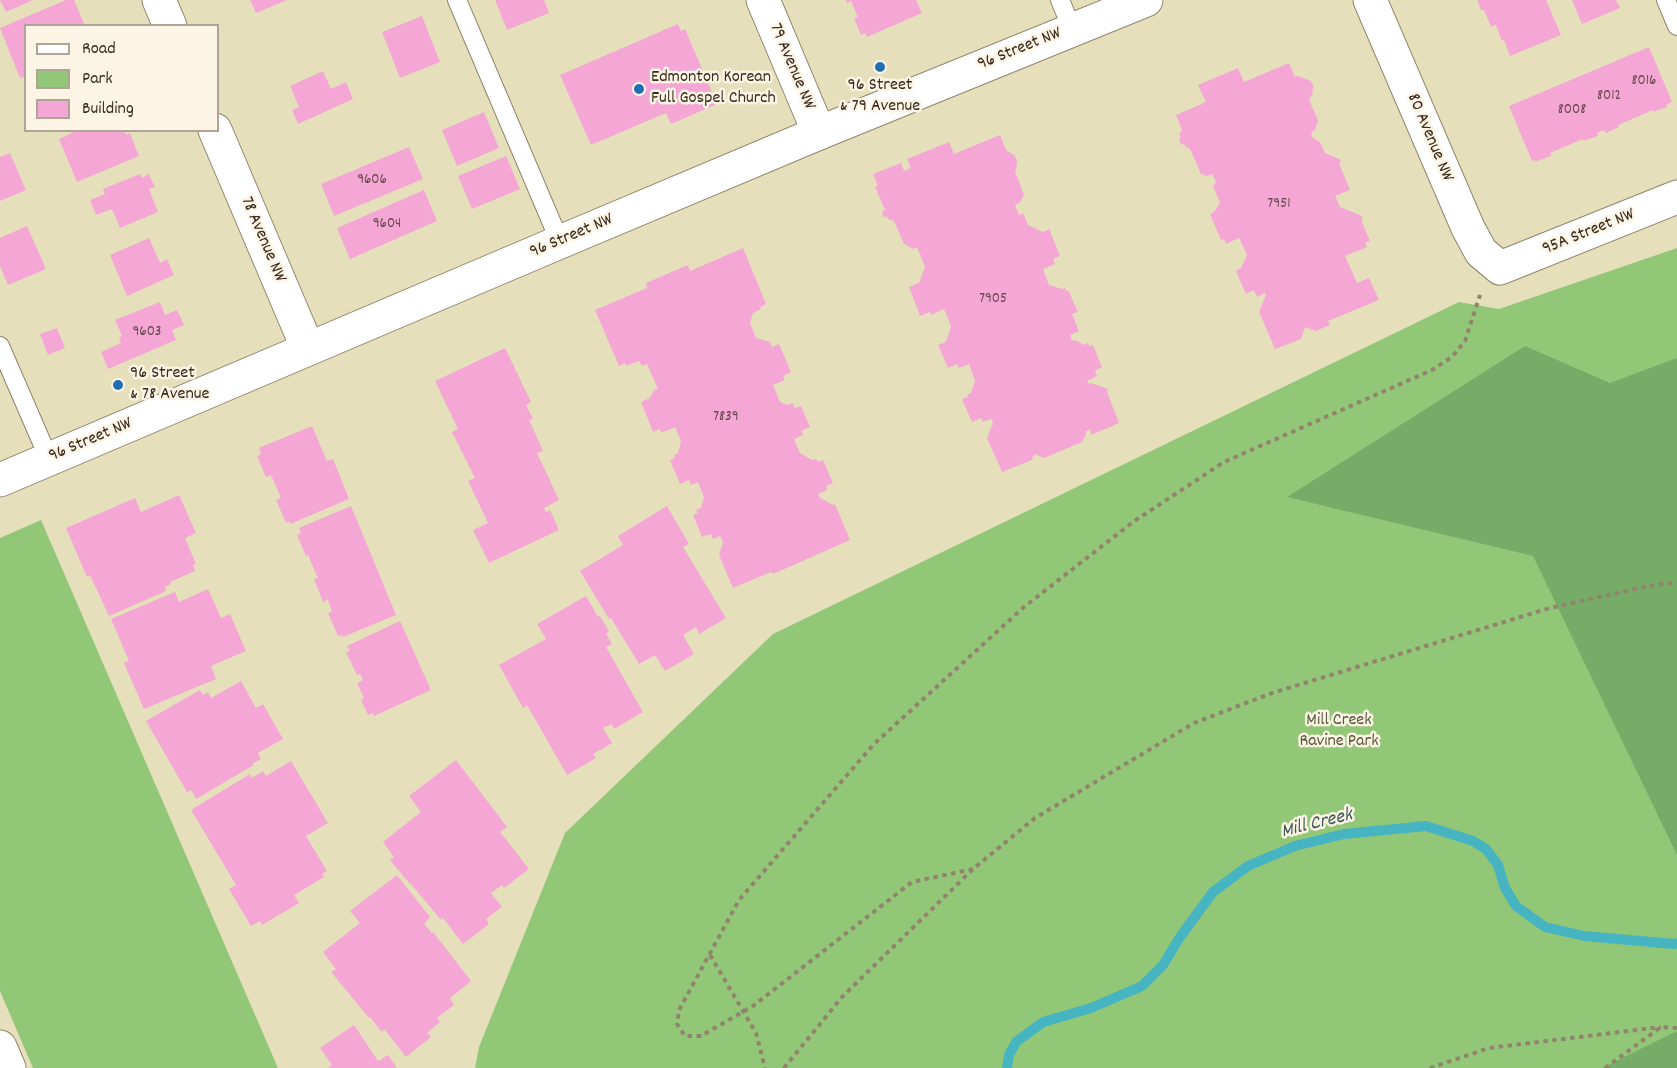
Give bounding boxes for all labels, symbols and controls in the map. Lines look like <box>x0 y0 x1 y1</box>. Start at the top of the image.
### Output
street label: 79 Avenue NW <box>763 21 819 113</box>
street label: 96 Street NW <box>975 23 1065 77</box>
legend <box>24 24 219 132</box>
text: Road <box>82 37 116 62</box>
marker: 96 Street & 79 Avenue <box>873 60 887 74</box>
text: Park <box>82 67 113 92</box>
place label: Edmonton Korean Full Gospel Church <box>651 68 776 110</box>
house number: 8016 <box>1632 73 1656 91</box>
place label: 96 Street & 79 Avenue <box>840 76 920 118</box>
marker: Edmonton Korean Full Gospel Church <box>632 82 646 96</box>
house number: 8012 <box>1597 88 1621 106</box>
street label: 80 Avenue NW <box>1401 91 1457 185</box>
text: Building <box>82 97 134 122</box>
house number: 8008 <box>1558 102 1586 120</box>
house number: 9606 <box>357 172 387 190</box>
street label: 78 Avenue NW <box>234 194 290 286</box>
house number: 7951 <box>1268 196 1290 214</box>
street label: 95A Street NW <box>1540 205 1638 261</box>
street label: 96 Street NW <box>527 210 617 264</box>
house number: 9604 <box>373 216 401 234</box>
house number: 7905 <box>979 291 1007 309</box>
house number: 9603 <box>132 324 162 342</box>
place label: 96 Street & 78 Avenue <box>130 364 210 406</box>
marker: 96 Street & 78 Avenue <box>111 378 125 392</box>
house number: 7839 <box>713 409 739 427</box>
street label: 96 Street NW <box>46 414 136 468</box>
park label: Mill Creek Ravine Park <box>1299 711 1379 754</box>
water label: Mill Creek <box>1279 805 1355 845</box>

